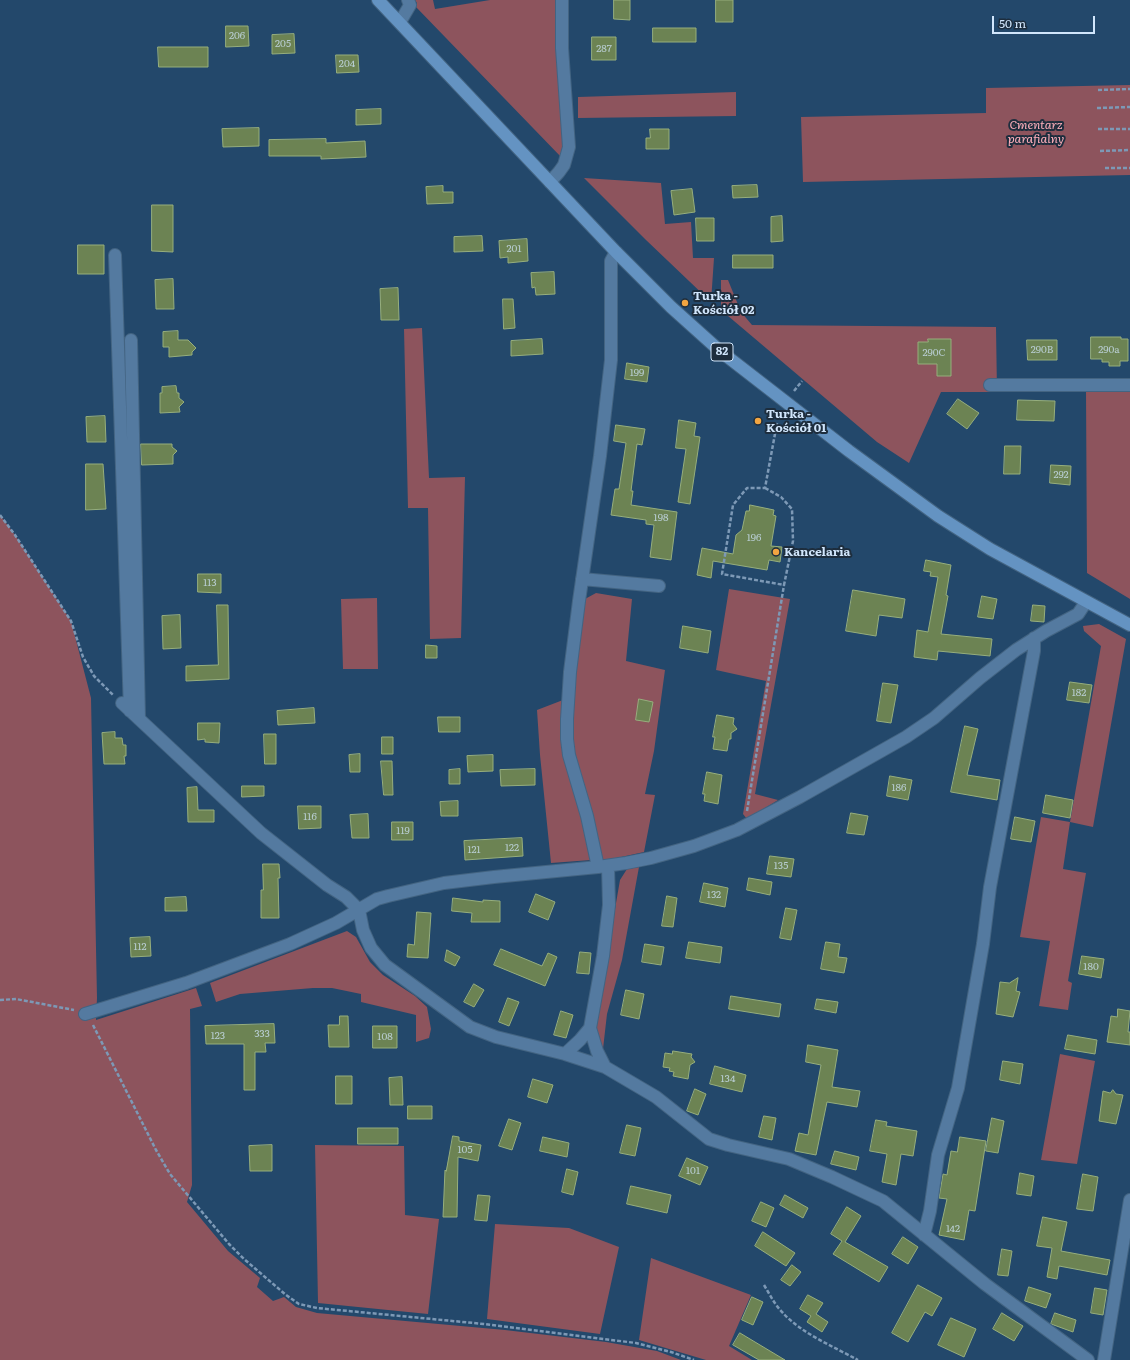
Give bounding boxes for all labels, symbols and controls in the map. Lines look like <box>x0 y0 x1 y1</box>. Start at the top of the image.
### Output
scale bar <box>994 8 1097 34</box>
text: 50 m <box>999 14 1026 32</box>
house number: 206 <box>229 30 245 42</box>
house number: 205 <box>275 38 291 50</box>
house number: 287 <box>596 43 612 55</box>
house number: 204 <box>339 58 355 70</box>
park label: Cmentarz parafialny <box>1008 118 1064 146</box>
house number: 201 <box>507 243 521 255</box>
place label: Turka - Kościół 02 <box>693 289 755 317</box>
marker: Turka - Kościół 02 <box>680 298 690 308</box>
road number: 82 <box>711 343 733 361</box>
house number: 290B <box>1031 344 1053 356</box>
house number: 290a <box>1098 344 1120 356</box>
house number: 290C <box>922 347 946 359</box>
house number: 199 <box>630 367 644 379</box>
place label: Turka - Kościół 01 <box>766 407 826 435</box>
marker: Turka - Kościół 01 <box>753 416 763 426</box>
house number: 292 <box>1053 469 1069 481</box>
house number: 198 <box>654 512 668 524</box>
house number: 196 <box>747 532 761 544</box>
place label: Kancelaria <box>784 545 851 559</box>
marker: Kancelaria <box>771 547 781 557</box>
house number: 113 <box>203 577 217 589</box>
house number: 182 <box>1072 687 1086 699</box>
house number: 186 <box>892 782 906 794</box>
house number: 116 <box>303 811 317 823</box>
house number: 119 <box>396 825 410 837</box>
house number: 122 <box>505 842 519 854</box>
house number: 121 <box>467 844 481 856</box>
house number: 135 <box>774 860 788 872</box>
house number: 132 <box>707 889 721 901</box>
house number: 112 <box>133 941 147 953</box>
house number: 180 <box>1083 961 1099 973</box>
house number: 333 <box>254 1028 270 1040</box>
house number: 123 <box>211 1030 225 1042</box>
house number: 108 <box>377 1031 393 1043</box>
house number: 134 <box>721 1073 735 1085</box>
house number: 105 <box>458 1144 472 1156</box>
house number: 101 <box>686 1165 700 1177</box>
house number: 142 <box>946 1223 960 1235</box>

